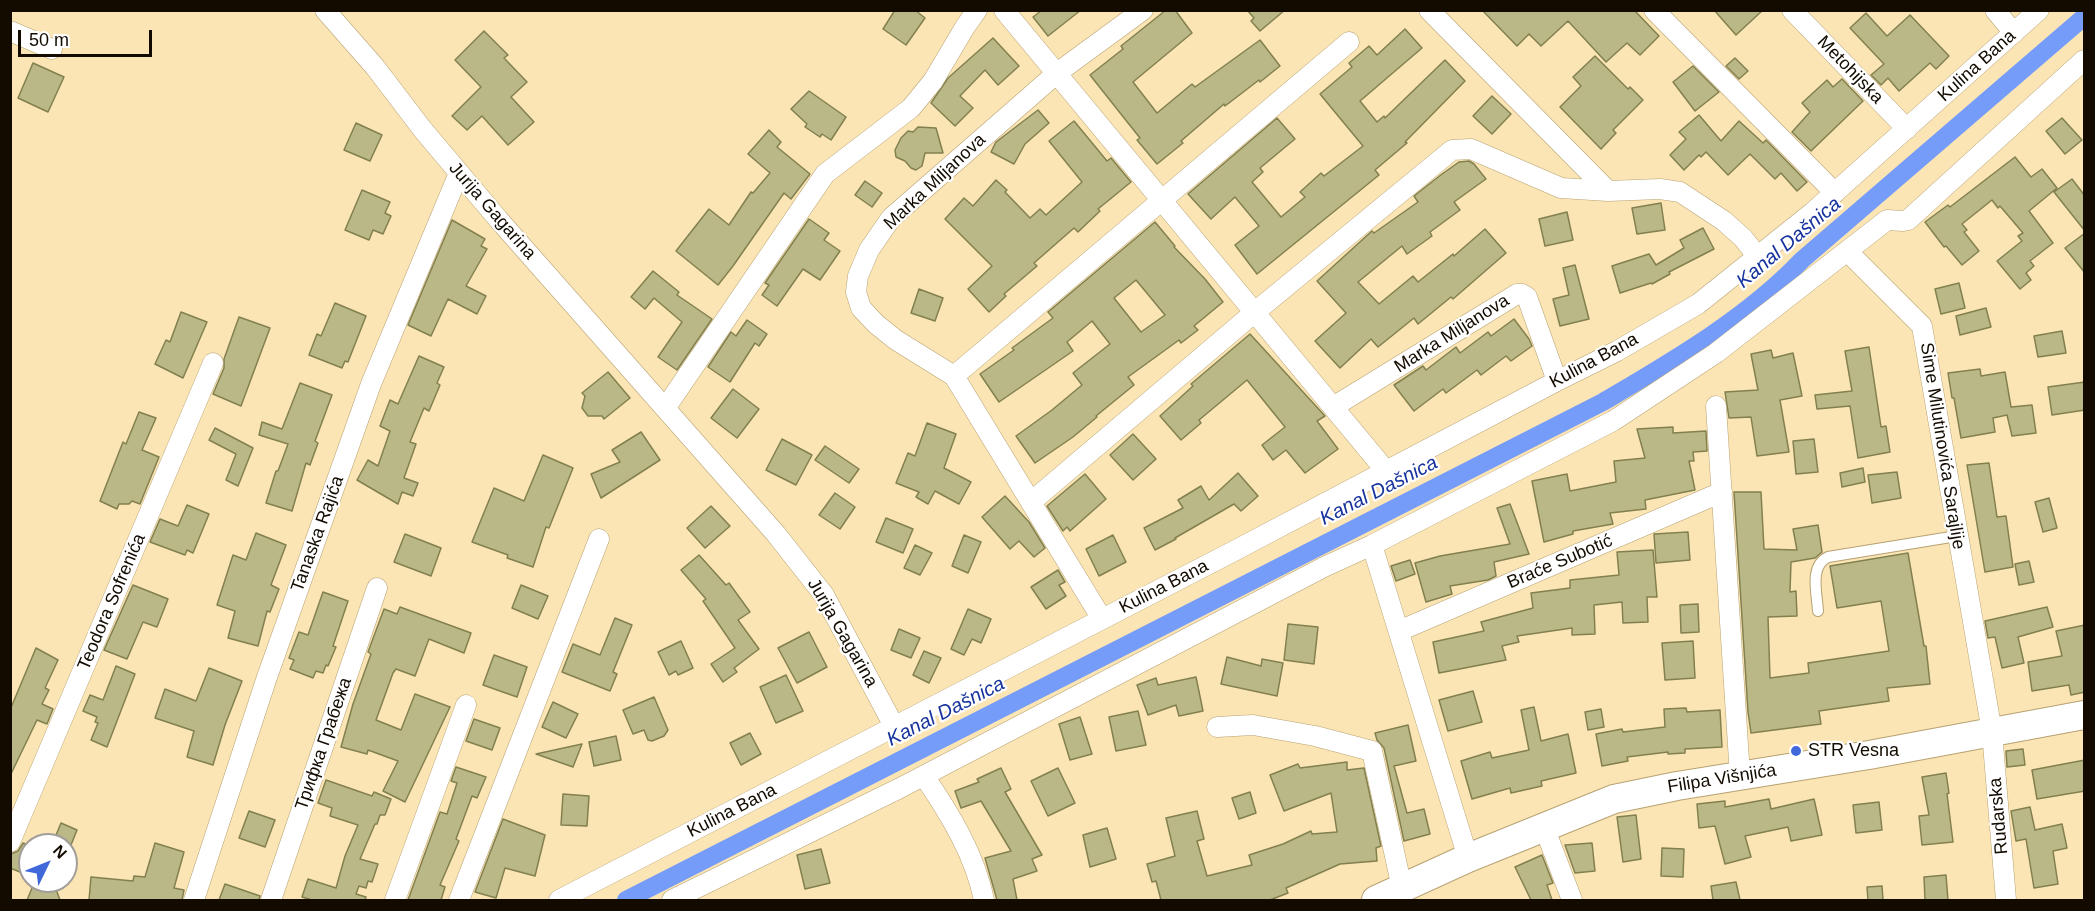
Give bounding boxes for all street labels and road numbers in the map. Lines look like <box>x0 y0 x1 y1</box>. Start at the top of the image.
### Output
street label: Kulina Bana <box>1934 25 2020 107</box>
street label: Metohijska <box>1812 32 1888 108</box>
street label: Marka Miljanova <box>880 129 990 235</box>
street label: Jurija Gagarina <box>444 158 540 264</box>
street label: Marka Miljanova <box>1391 290 1513 378</box>
street label: Kulina Bana <box>1546 329 1642 393</box>
street label: Sime Milutinovića Sarajlije <box>1915 341 1969 551</box>
street label: Tanaska Rajića <box>287 473 349 595</box>
street label: Braće Subotić <box>1504 530 1616 594</box>
street label: Teodora Sofrenića <box>74 531 150 673</box>
street label: Kulina Bana <box>1116 555 1212 619</box>
street label: Jurija Gagarina <box>802 575 882 691</box>
street label: Трифка Грабежа <box>291 675 357 813</box>
street label: Filipa Višnjića <box>1666 760 1778 798</box>
street label: Rudarska <box>1985 777 2013 855</box>
street label: Kulina Bana <box>684 779 780 843</box>

